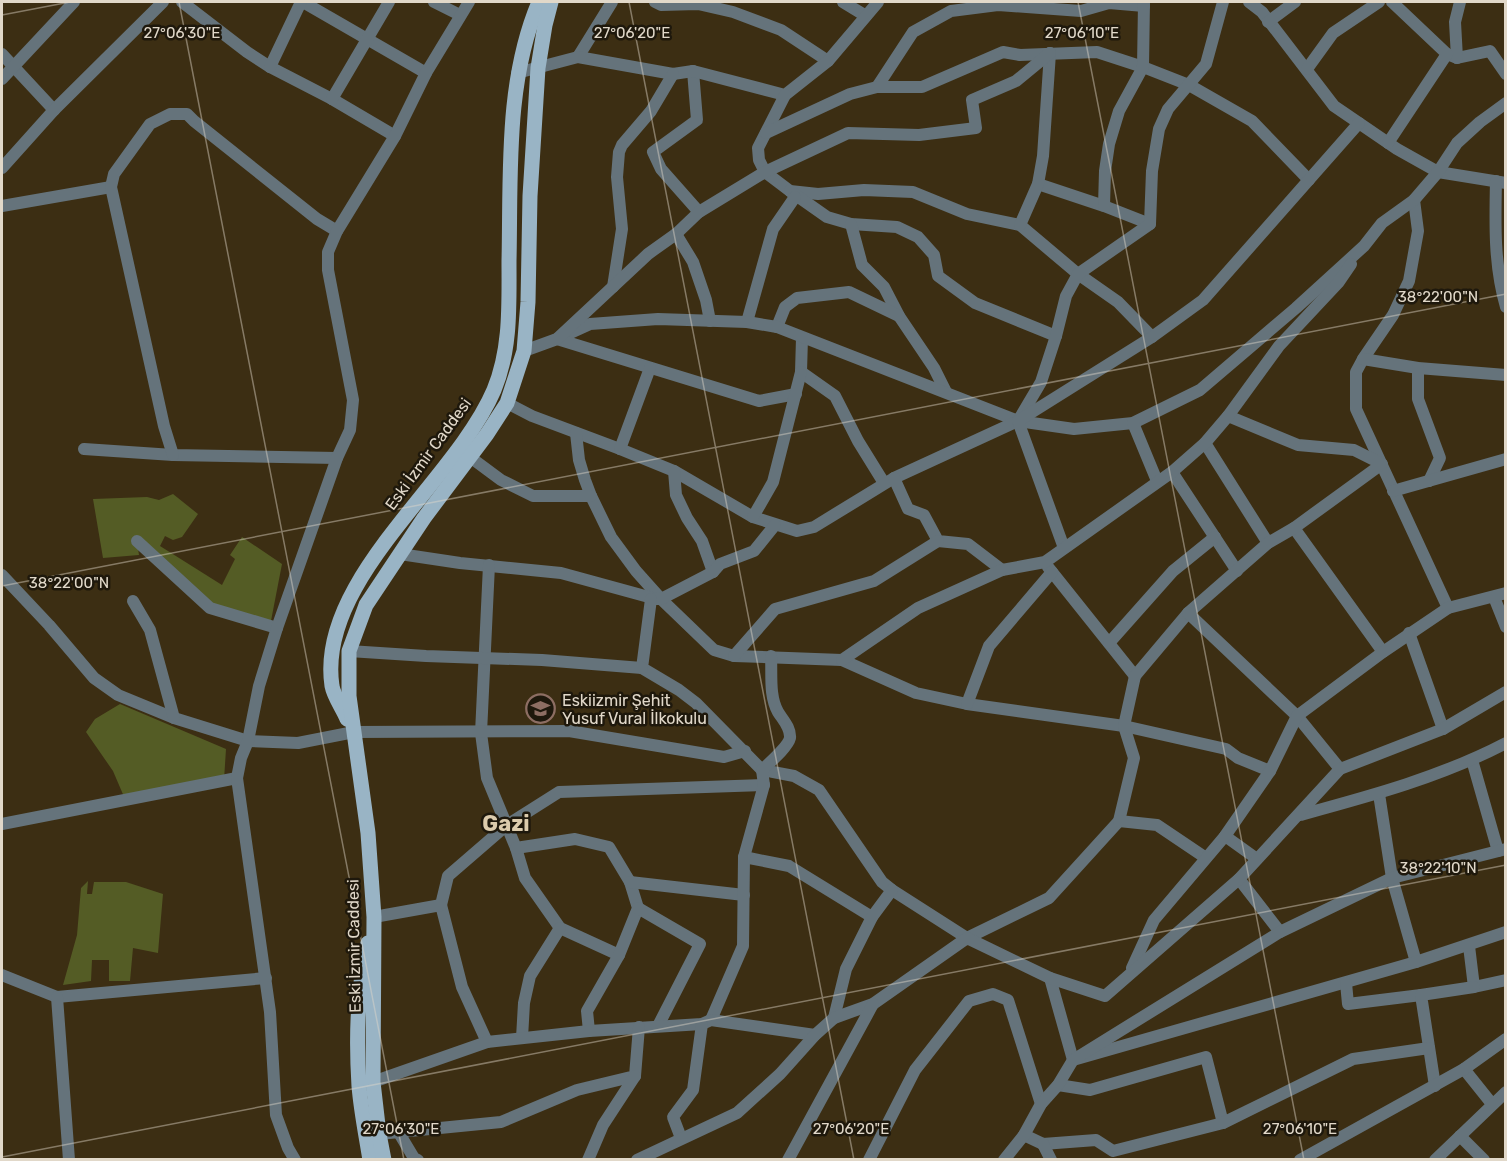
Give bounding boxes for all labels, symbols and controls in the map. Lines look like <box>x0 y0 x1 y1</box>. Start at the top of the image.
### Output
text: 27°06'30"E <box>144 24 220 42</box>
text: 27°06'20"E <box>594 24 670 42</box>
text: 27°06'10"E <box>1045 24 1119 42</box>
text: 38°22'00"N <box>1398 288 1478 306</box>
street label: Eski İzmir Caddesi <box>381 394 475 514</box>
text: 38°22'00"N <box>29 574 109 592</box>
place label: Eskiizmir Şehit Yusuf Vural İlkokulu <box>562 691 707 728</box>
school or university icon: Eskiizmir Şehit Yusuf Vural İlkokulu <box>525 693 557 725</box>
district label: Gazi <box>482 810 530 837</box>
text: 38°22'10"N <box>1399 859 1477 877</box>
street label: Eski İzmir Caddesi <box>343 879 365 1013</box>
text: 27°06'30"E <box>363 1120 439 1138</box>
text: 27°06'20"E <box>813 1120 889 1138</box>
text: 27°06'10"E <box>1263 1120 1337 1138</box>

